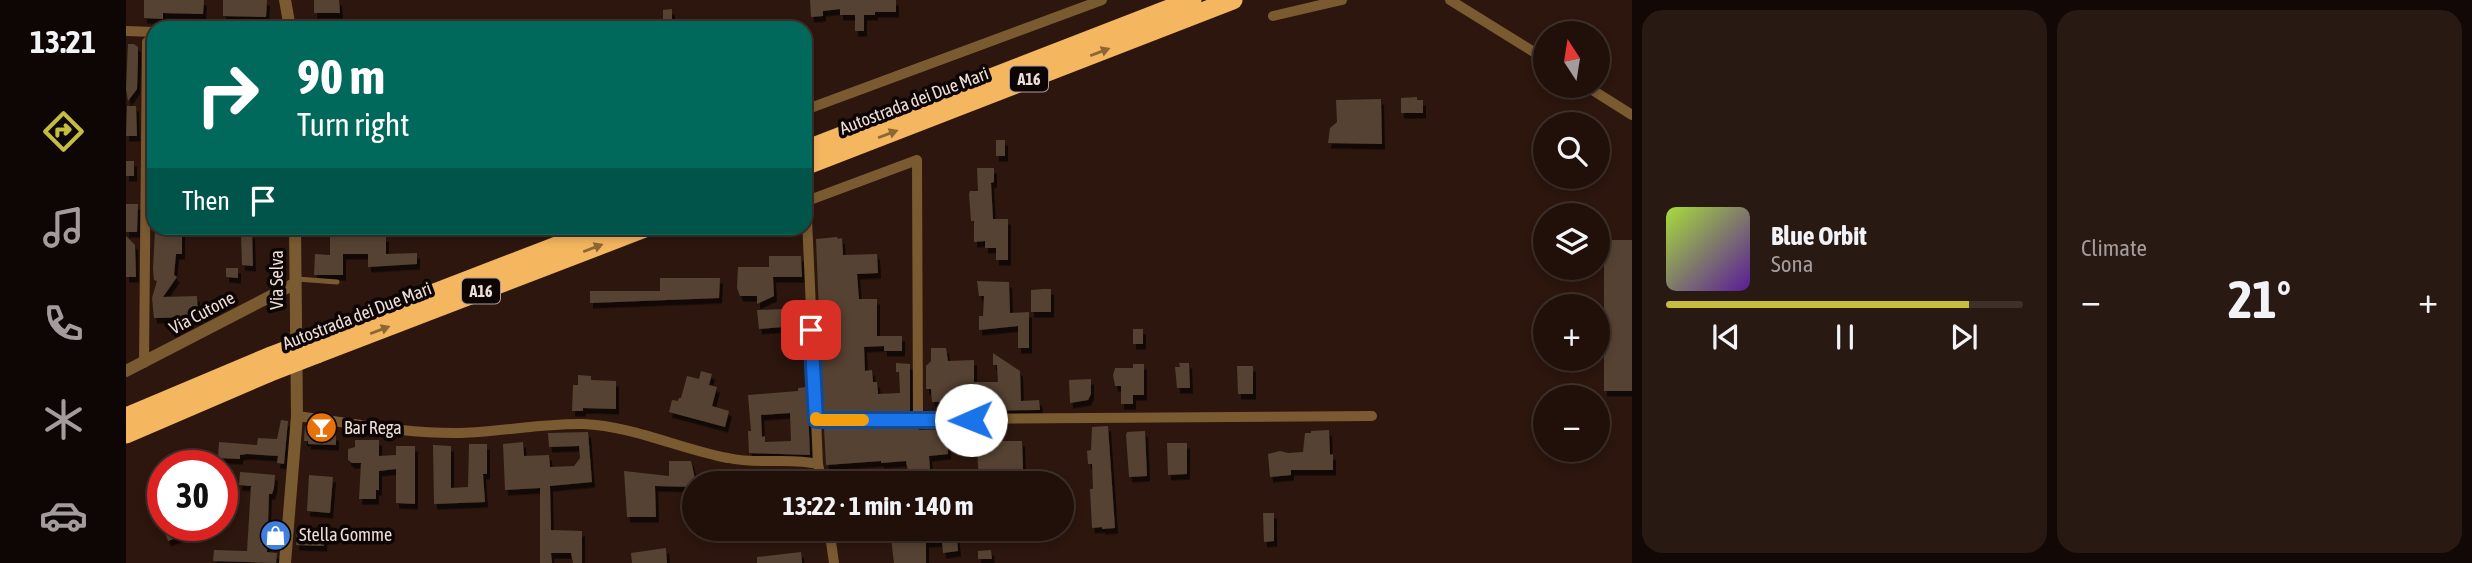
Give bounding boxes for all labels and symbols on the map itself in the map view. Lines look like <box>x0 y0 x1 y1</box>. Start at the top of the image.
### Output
north arrow <box>1533 21 1610 98</box>
one-way arrow <box>1089 46 1110 57</box>
street label: Autostrada dei Due Mari <box>836 62 991 139</box>
road number: A16 <box>1010 66 1048 92</box>
one-way arrow <box>877 128 898 139</box>
one-way arrow <box>582 242 603 253</box>
street label: Via Selva <box>266 250 287 310</box>
street label: Autostrada dei Due Mari <box>279 277 434 354</box>
road number: A16 <box>462 278 500 304</box>
street label: Via Cutone <box>166 287 238 338</box>
pin <box>781 300 841 360</box>
one-way arrow <box>370 324 391 335</box>
position arrow <box>934 383 1008 457</box>
bar icon: Bar Rega <box>304 411 338 445</box>
place label: Bar Rega <box>344 417 402 438</box>
speed limit sign: 30 <box>147 450 238 541</box>
shop icon: Stella Gomme <box>259 518 293 552</box>
place label: Stella Gomme <box>299 524 392 545</box>

